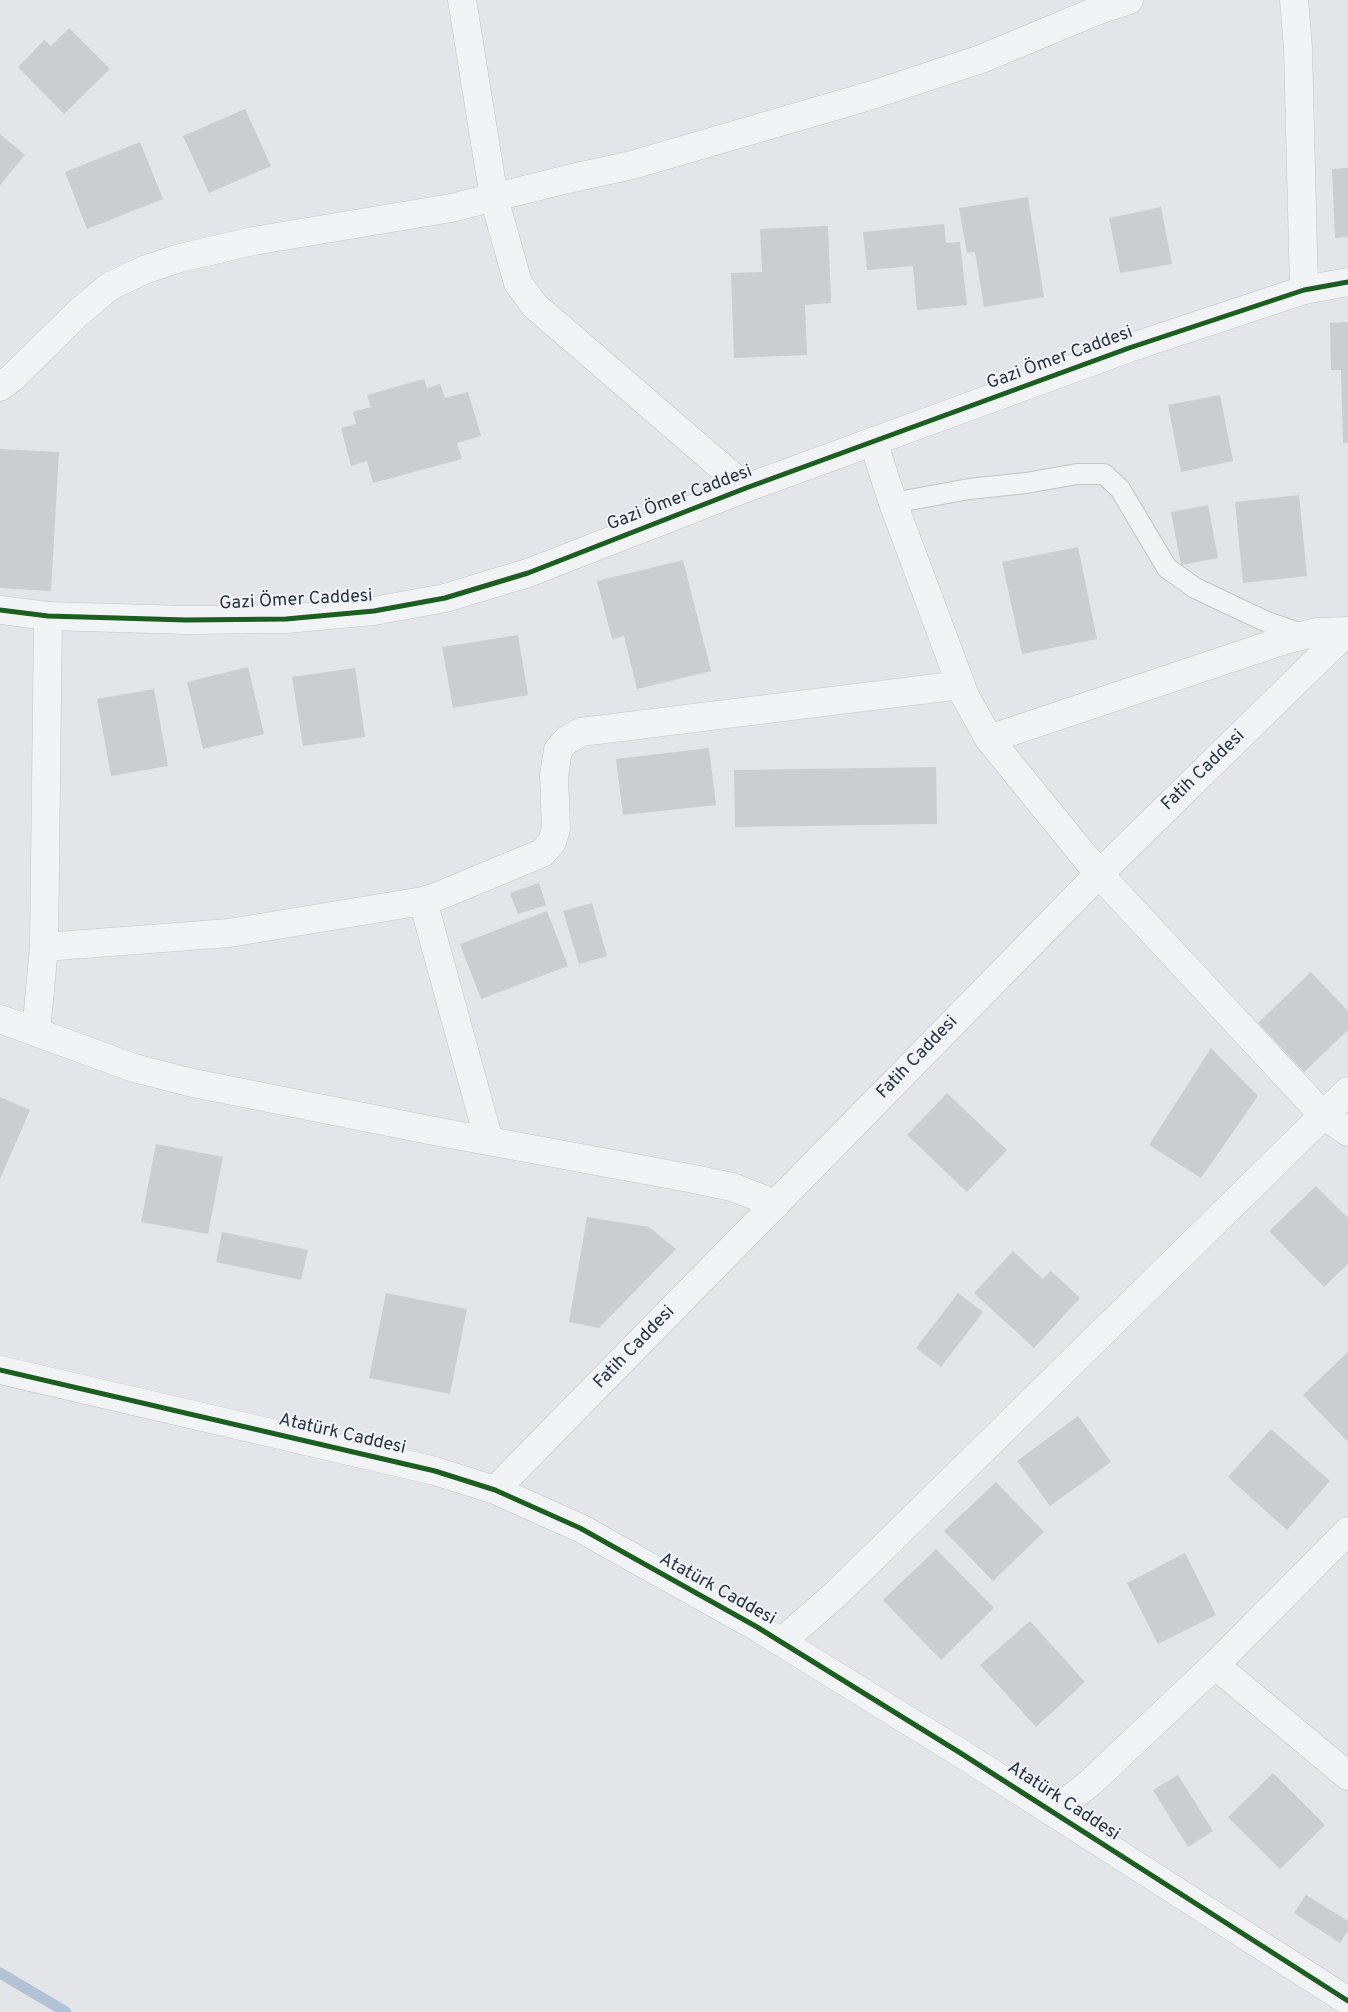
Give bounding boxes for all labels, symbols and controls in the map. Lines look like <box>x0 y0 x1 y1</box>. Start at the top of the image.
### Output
street label: Gazi Ömer Caddesi <box>984 323 1136 395</box>
street label: Gazi Ömer Caddesi <box>604 461 756 537</box>
street label: Gazi Ömer Caddesi <box>219 586 373 616</box>
street label: Fatih Caddesi <box>1158 726 1250 816</box>
street label: Fatih Caddesi <box>873 1012 963 1104</box>
street label: Fatih Caddesi <box>590 1302 680 1394</box>
street label: Atatürk Caddesi <box>276 1410 408 1460</box>
street label: Atatürk Caddesi <box>655 1549 779 1631</box>
street label: Atatürk Caddesi <box>1003 1758 1123 1846</box>

